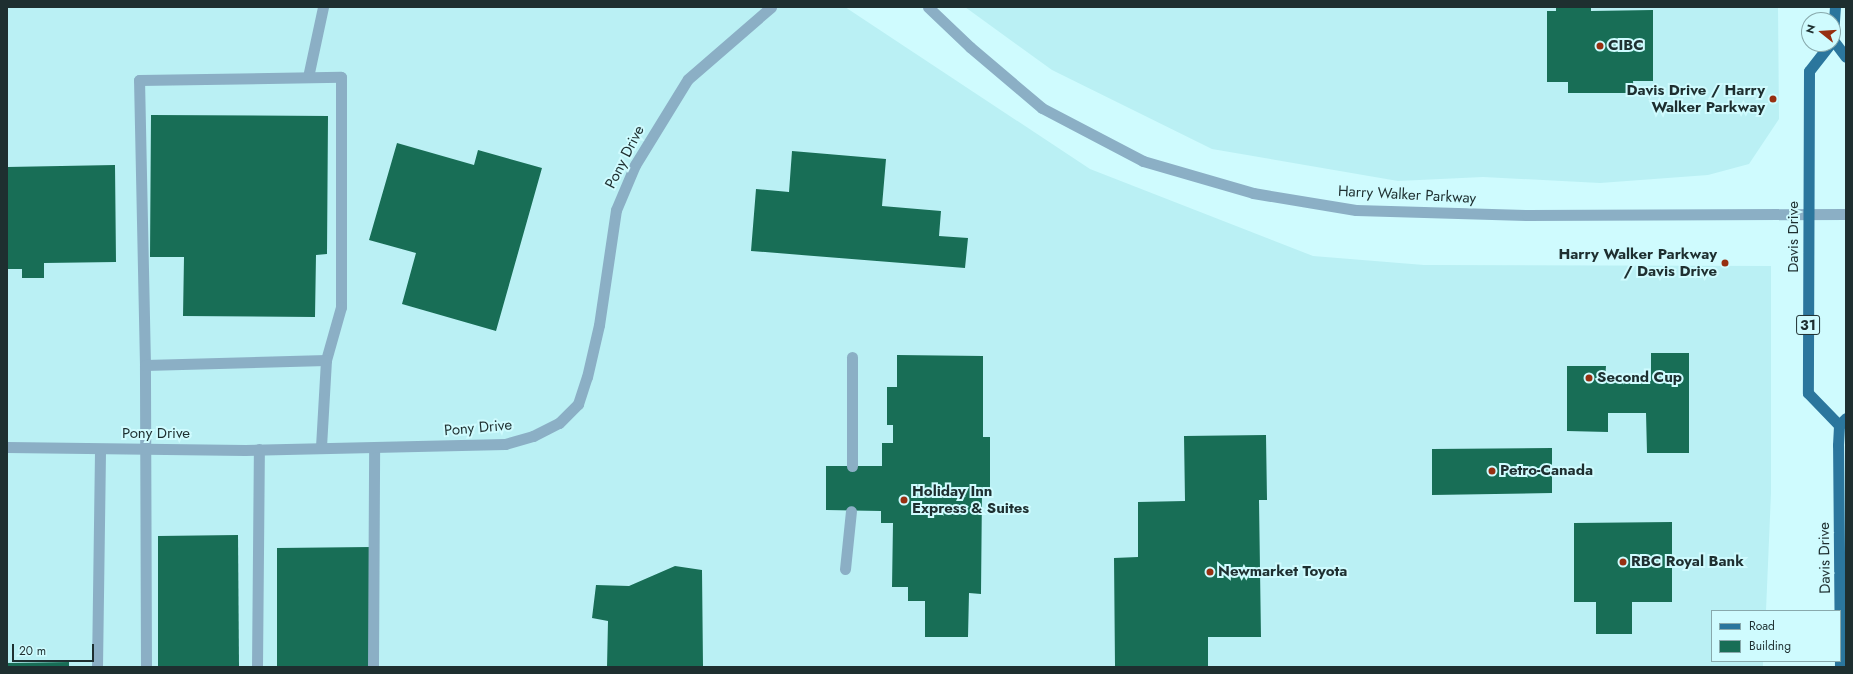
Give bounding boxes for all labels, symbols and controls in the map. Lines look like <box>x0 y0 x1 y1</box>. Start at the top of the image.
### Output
north arrow <box>1801 12 1841 52</box>
text: N <box>1802 22 1819 35</box>
place label: CIBC <box>1608 37 1644 55</box>
marker: CIBC <box>1595 41 1605 51</box>
place label: Davis Drive / Harry Walker Parkway <box>1626 81 1765 116</box>
marker: Davis Drive / Harry Walker Parkway <box>1768 94 1778 104</box>
street label: Pony Drive <box>601 123 649 191</box>
street label: Harry Walker Parkway <box>1337 182 1477 208</box>
street label: Davis Drive <box>1785 201 1803 273</box>
place label: Harry Walker Parkway / Davis Drive <box>1558 245 1717 280</box>
marker: Harry Walker Parkway / Davis Drive <box>1720 258 1730 268</box>
road number: 31 <box>1796 313 1820 337</box>
place label: Second Cup <box>1597 369 1682 387</box>
marker: Second Cup <box>1584 373 1594 383</box>
street label: Pony Drive <box>443 416 513 440</box>
street label: Pony Drive <box>122 425 190 443</box>
place label: Petro-Canada <box>1500 462 1593 480</box>
marker: Petro-Canada <box>1487 466 1497 476</box>
place label: Holiday Inn Express & Suites <box>912 482 1029 517</box>
marker: Holiday Inn Express & Suites <box>899 495 909 505</box>
street label: Davis Drive <box>1815 522 1835 594</box>
place label: RBC Royal Bank <box>1631 553 1744 571</box>
marker: RBC Royal Bank <box>1618 557 1628 567</box>
place label: Newmarket Toyota <box>1218 563 1347 581</box>
marker: Newmarket Toyota <box>1205 567 1215 577</box>
legend <box>1711 610 1841 662</box>
text: Road <box>1749 617 1775 635</box>
scale bar <box>14 636 96 662</box>
text: Building <box>1749 637 1791 655</box>
text: 20 m <box>19 642 46 660</box>

